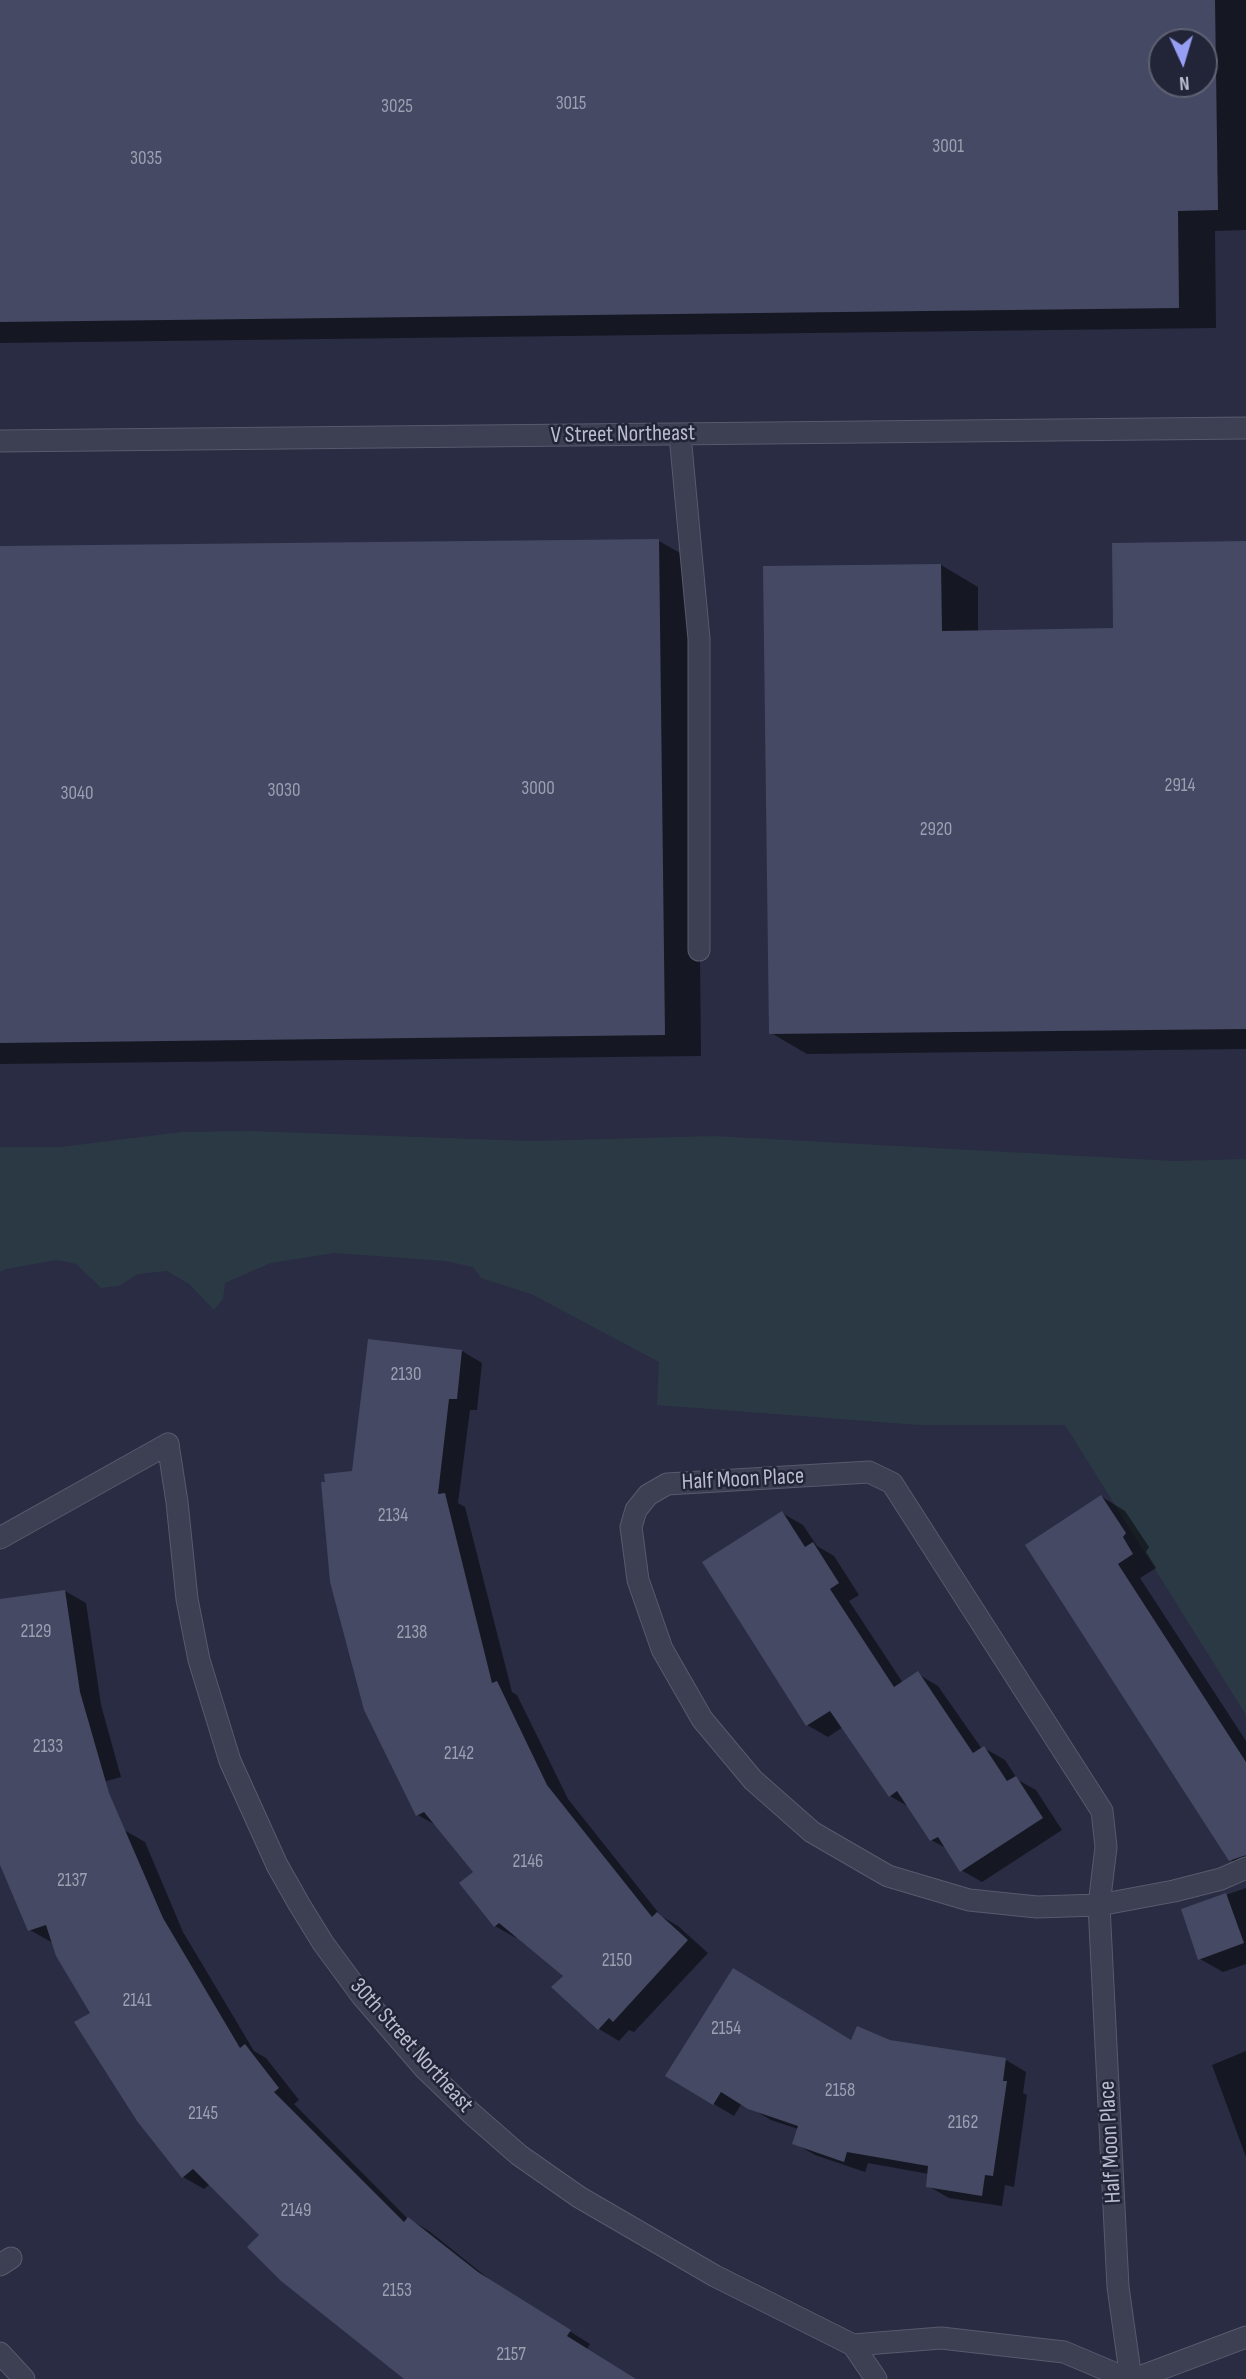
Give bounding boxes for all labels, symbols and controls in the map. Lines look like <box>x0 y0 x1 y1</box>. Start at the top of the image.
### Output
north arrow <box>1148 28 1218 98</box>
text: N <box>1178 71 1190 94</box>
house number: 3015 <box>556 93 586 115</box>
house number: 3025 <box>381 96 413 118</box>
house number: 3001 <box>932 136 964 158</box>
house number: 3035 <box>130 148 162 170</box>
street label: V Street Northeast <box>550 420 696 450</box>
house number: 2914 <box>1165 775 1195 797</box>
house number: 3000 <box>521 778 555 800</box>
house number: 3030 <box>268 780 300 802</box>
house number: 3040 <box>61 783 93 805</box>
house number: 2920 <box>920 819 952 841</box>
house number: 2130 <box>391 1364 421 1386</box>
street label: Half Moon Place <box>681 1463 805 1497</box>
house number: 2134 <box>378 1505 408 1527</box>
house number: 2129 <box>21 1621 51 1643</box>
house number: 2138 <box>397 1622 427 1644</box>
house number: 2133 <box>33 1736 63 1758</box>
house number: 2142 <box>444 1743 474 1765</box>
house number: 2146 <box>513 1851 543 1873</box>
house number: 2137 <box>57 1870 87 1892</box>
house number: 2150 <box>602 1950 632 1972</box>
street label: 30th Street Northeast <box>344 1973 478 2119</box>
house number: 2141 <box>122 1990 152 2012</box>
house number: 2154 <box>711 2018 741 2040</box>
house number: 2158 <box>825 2080 855 2102</box>
street label: Half Moon Place <box>1094 2080 1128 2204</box>
house number: 2145 <box>188 2103 218 2125</box>
house number: 2162 <box>948 2112 978 2134</box>
house number: 2149 <box>281 2200 311 2222</box>
house number: 2153 <box>382 2280 412 2302</box>
house number: 2157 <box>496 2344 526 2366</box>

